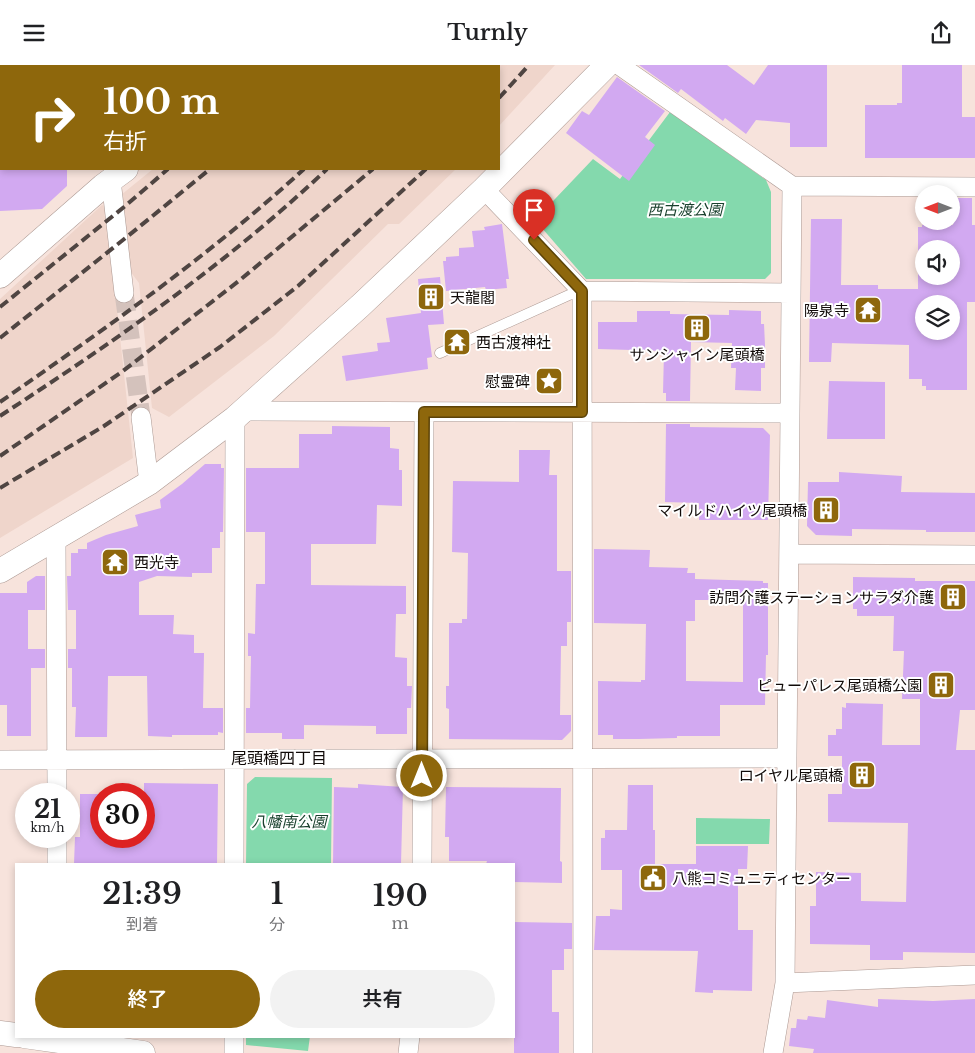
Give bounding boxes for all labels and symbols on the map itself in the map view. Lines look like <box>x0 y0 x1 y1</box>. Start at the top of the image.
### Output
north arrow <box>915 185 960 230</box>
pin <box>513 189 555 240</box>
park label: 西古渡公園 <box>647 200 724 219</box>
building icon: 天龍閣 <box>416 282 446 312</box>
place label: 天龍閣 <box>450 288 495 307</box>
temple icon: 陽泉寺 <box>853 295 883 325</box>
place label: 陽泉寺 <box>804 301 849 320</box>
building icon: サンシャイン尾頭橋 <box>682 313 712 343</box>
temple icon: 西古渡神社 <box>442 327 472 357</box>
place label: 西古渡神社 <box>476 333 551 352</box>
place label: サンシャイン尾頭橋 <box>629 345 765 364</box>
place icon: 慰霊碑 <box>534 366 564 396</box>
place label: 慰霊碑 <box>485 372 530 391</box>
building icon: マイルドハイツ尾頭橋 <box>811 495 841 525</box>
place label: マイルドハイツ尾頭橋 <box>657 501 807 520</box>
temple icon: 西光寺 <box>100 547 130 577</box>
place label: 西光寺 <box>134 553 179 572</box>
building icon: 訪問介護ステーションサラダ介護 <box>938 582 968 612</box>
place label: 訪問介護ステーションサラダ介護 <box>709 588 934 607</box>
building icon: ピューパレス尾頭橋公園 <box>926 670 956 700</box>
place label: ピューパレス尾頭橋公園 <box>757 676 922 695</box>
district label: 尾頭橋四丁目 <box>231 748 327 768</box>
position arrow <box>395 749 447 801</box>
building icon: ロイヤル尾頭橋 <box>847 760 877 790</box>
place label: ロイヤル尾頭橋 <box>738 766 843 785</box>
speed limit sign: 30 <box>90 783 155 848</box>
park label: 八幡南公園 <box>251 812 328 831</box>
public building icon: 八熊コミュニティセンター <box>638 863 668 893</box>
place label: 八熊コミュニティセンター <box>672 869 851 888</box>

